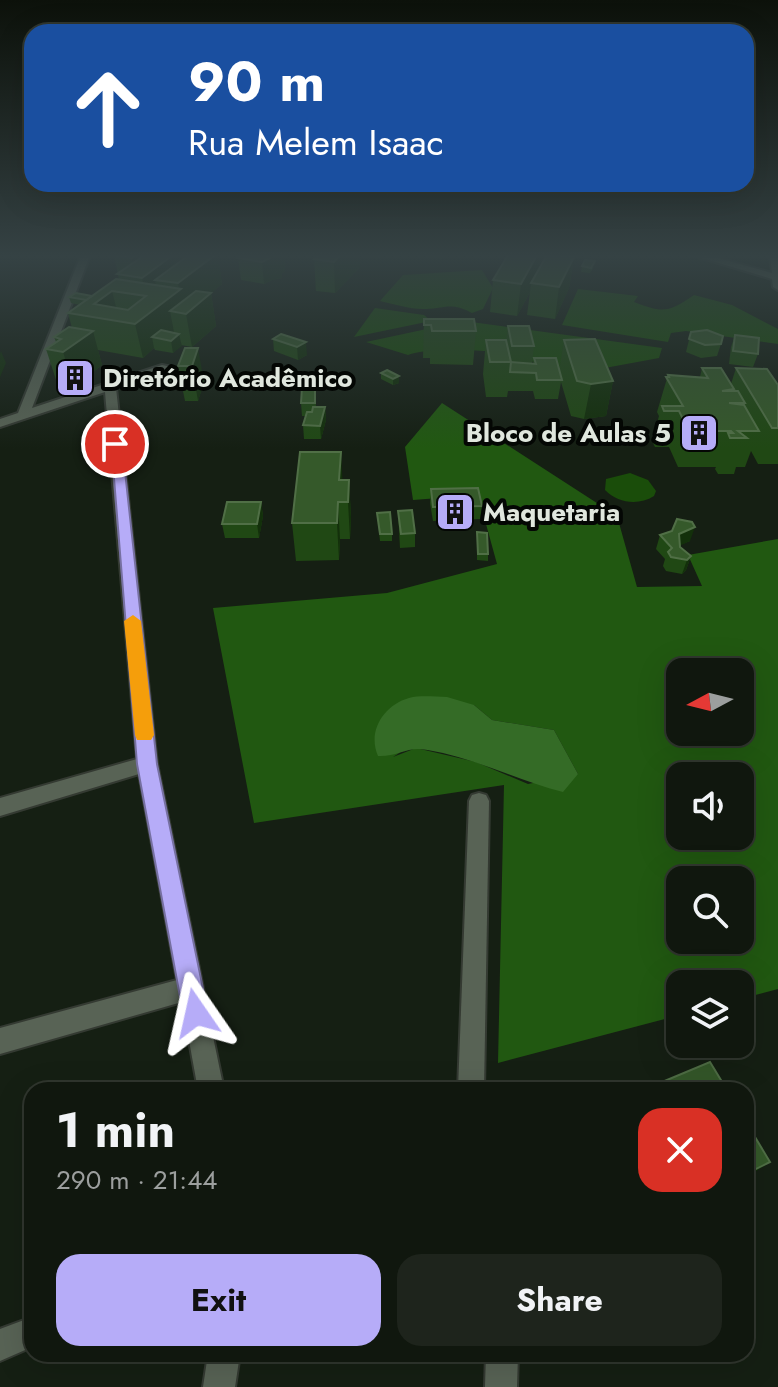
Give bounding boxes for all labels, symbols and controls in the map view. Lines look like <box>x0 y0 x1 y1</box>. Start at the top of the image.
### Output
text: 90 m <box>188 41 325 122</box>
icon: ahead <box>56 56 160 160</box>
text: Rua Melem Isaac <box>188 116 444 168</box>
building icon: Diretório Acadêmico <box>54 357 96 399</box>
place label: Diretório Acadêmico <box>103 359 353 397</box>
pin <box>81 410 149 478</box>
building icon: Bloco de Aulas 5 <box>678 412 720 454</box>
place label: Bloco de Aulas 5 <box>466 414 671 452</box>
icon: arrive <box>93 422 137 466</box>
building icon: Maquetaria <box>434 491 476 533</box>
place label: Maquetaria <box>483 493 620 531</box>
north arrow <box>666 658 754 746</box>
map controls <box>666 658 754 1058</box>
button: sound <box>666 762 754 850</box>
button: search <box>666 866 754 954</box>
button: layers <box>666 970 754 1058</box>
position arrow <box>154 971 238 1055</box>
text: 1 min <box>56 1096 175 1165</box>
button: close <box>638 1108 722 1192</box>
text: 290 m · 21:44 <box>56 1161 217 1199</box>
button: Exit <box>56 1254 381 1346</box>
button: Share <box>397 1254 722 1346</box>

